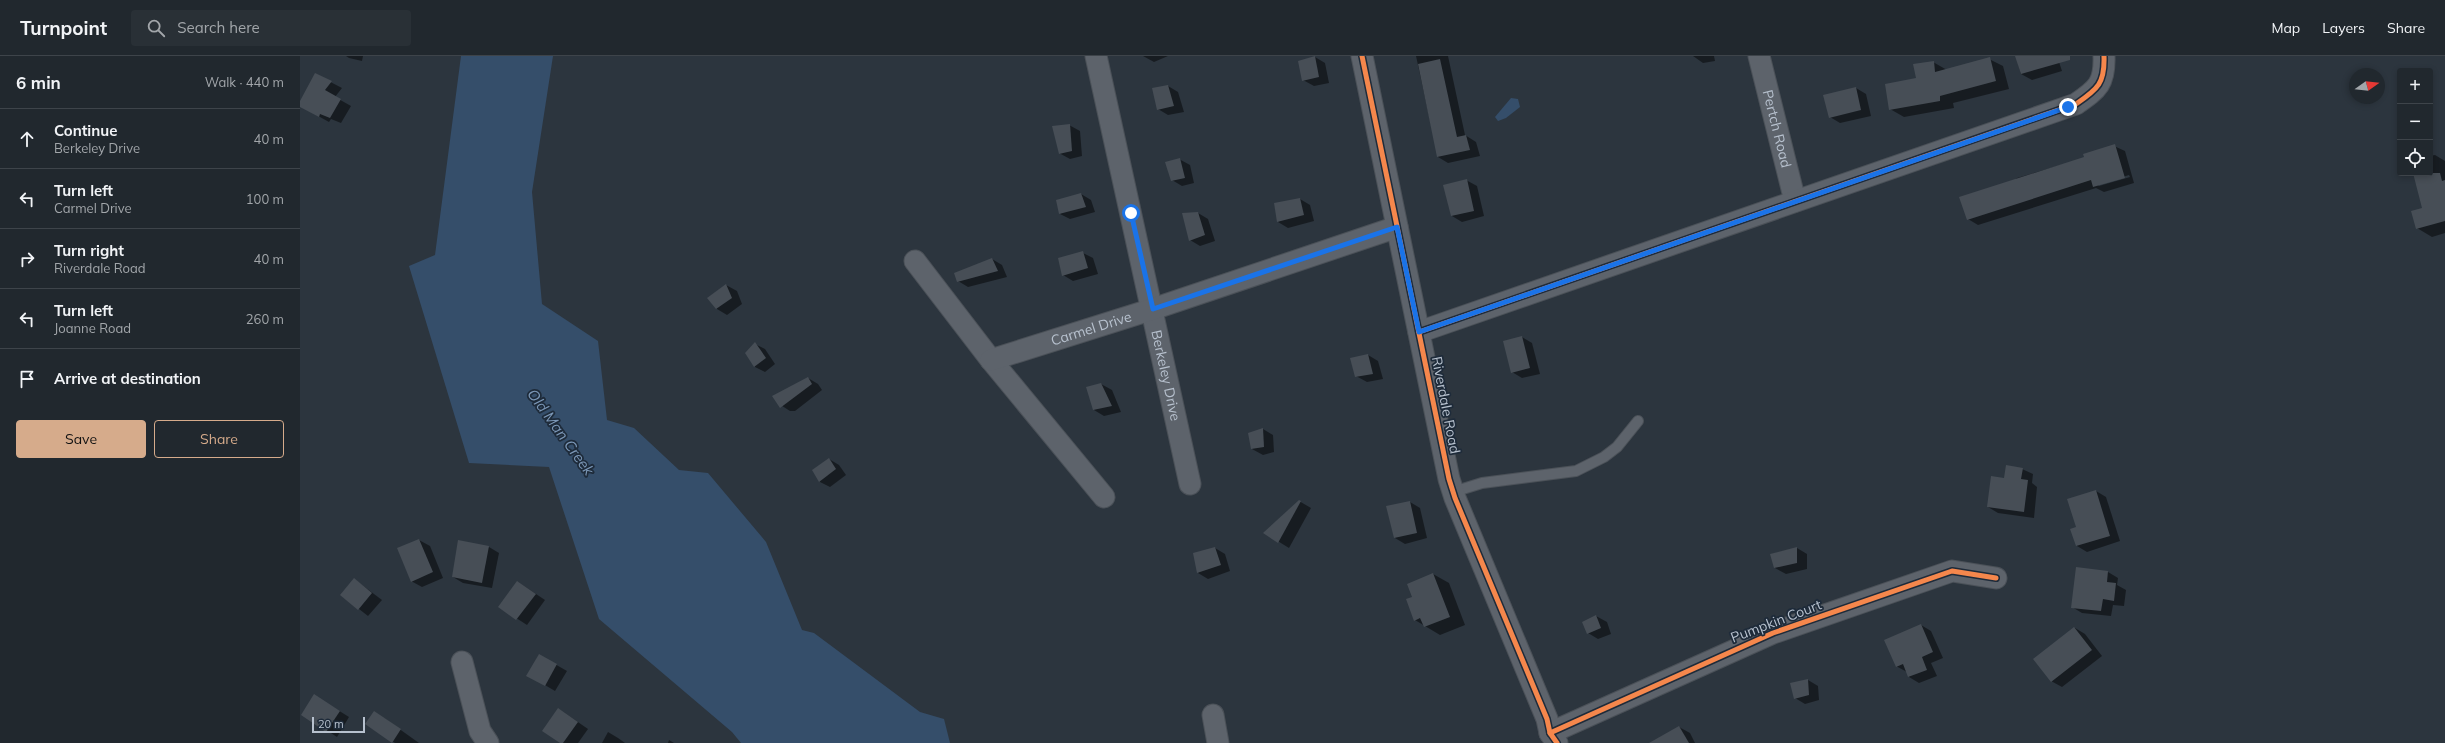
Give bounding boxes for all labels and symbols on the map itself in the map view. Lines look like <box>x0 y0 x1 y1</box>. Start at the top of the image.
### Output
north arrow <box>2349 68 2385 104</box>
street label: Pertch Road <box>1759 88 1795 170</box>
route end <box>2059 98 2077 116</box>
route start <box>1122 204 1140 222</box>
street label: Carmel Drive <box>1049 307 1134 350</box>
street label: Berkeley Drive <box>1147 328 1185 423</box>
street label: Riverdale Road <box>1428 355 1464 455</box>
water label: Old Man Creek <box>523 385 599 480</box>
street label: Pumpkin Court <box>1728 595 1824 647</box>
scale bar <box>312 715 365 734</box>

